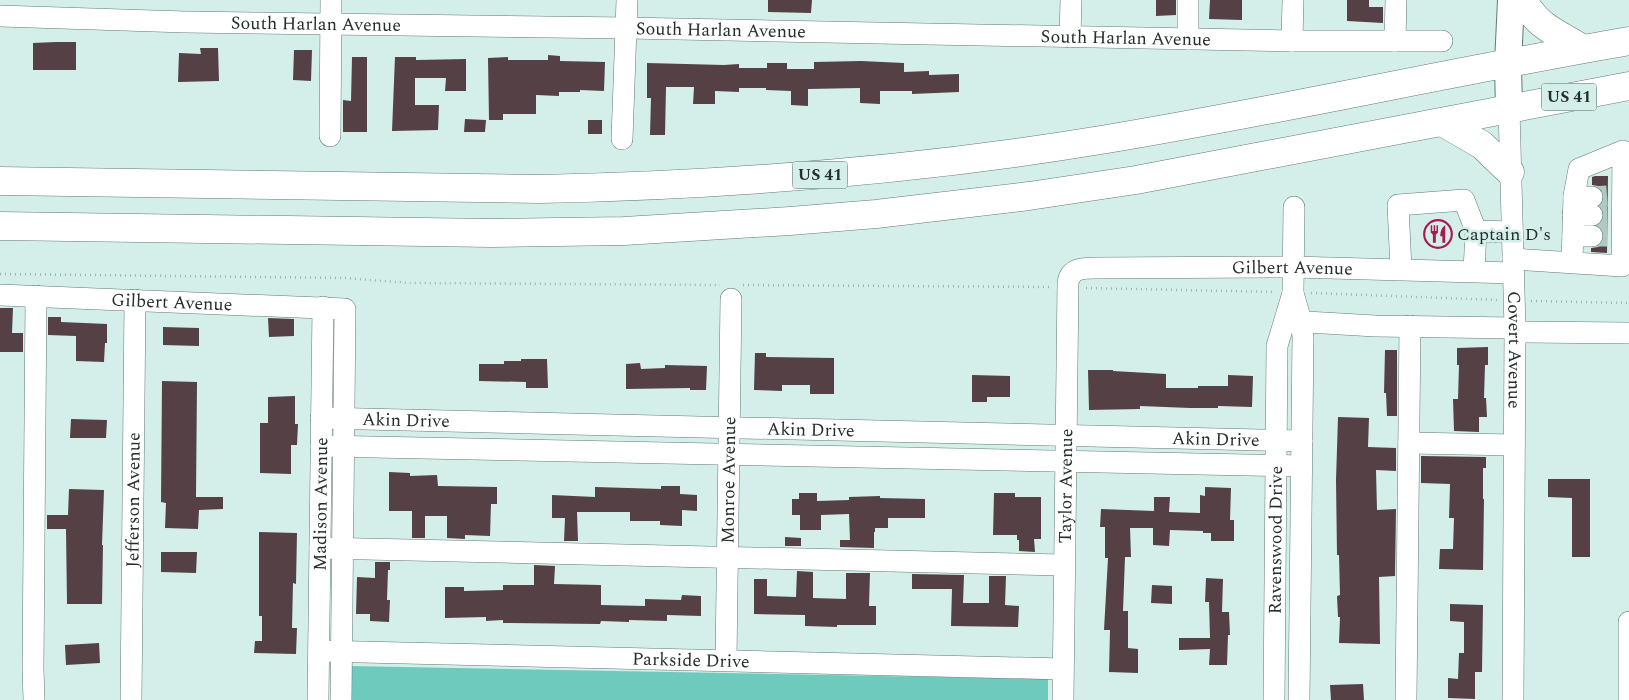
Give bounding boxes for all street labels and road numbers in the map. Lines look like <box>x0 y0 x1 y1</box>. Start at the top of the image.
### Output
street label: South Harlan Avenue <box>231 9 401 38</box>
street label: South Harlan Avenue <box>635 15 806 45</box>
street label: South Harlan Avenue <box>1040 23 1211 53</box>
road number: US 41 <box>1542 84 1596 110</box>
road number: US 41 <box>792 162 848 188</box>
street label: Gilbert Avenue <box>1232 253 1353 282</box>
street label: Gilbert Avenue <box>111 286 233 318</box>
street label: Covert Avenue <box>1500 291 1529 409</box>
street label: Akin Drive <box>362 405 450 435</box>
street label: Akin Drive <box>767 415 855 444</box>
street label: Monroe Avenue <box>714 416 743 544</box>
street label: Akin Drive <box>1172 424 1260 454</box>
street label: Taylor Avenue <box>1051 428 1080 544</box>
street label: Jefferson Avenue <box>119 432 147 568</box>
street label: Madison Avenue <box>306 437 335 571</box>
street label: Ravenswood Drive <box>1261 466 1289 614</box>
street label: Parkside Drive <box>632 645 750 675</box>

